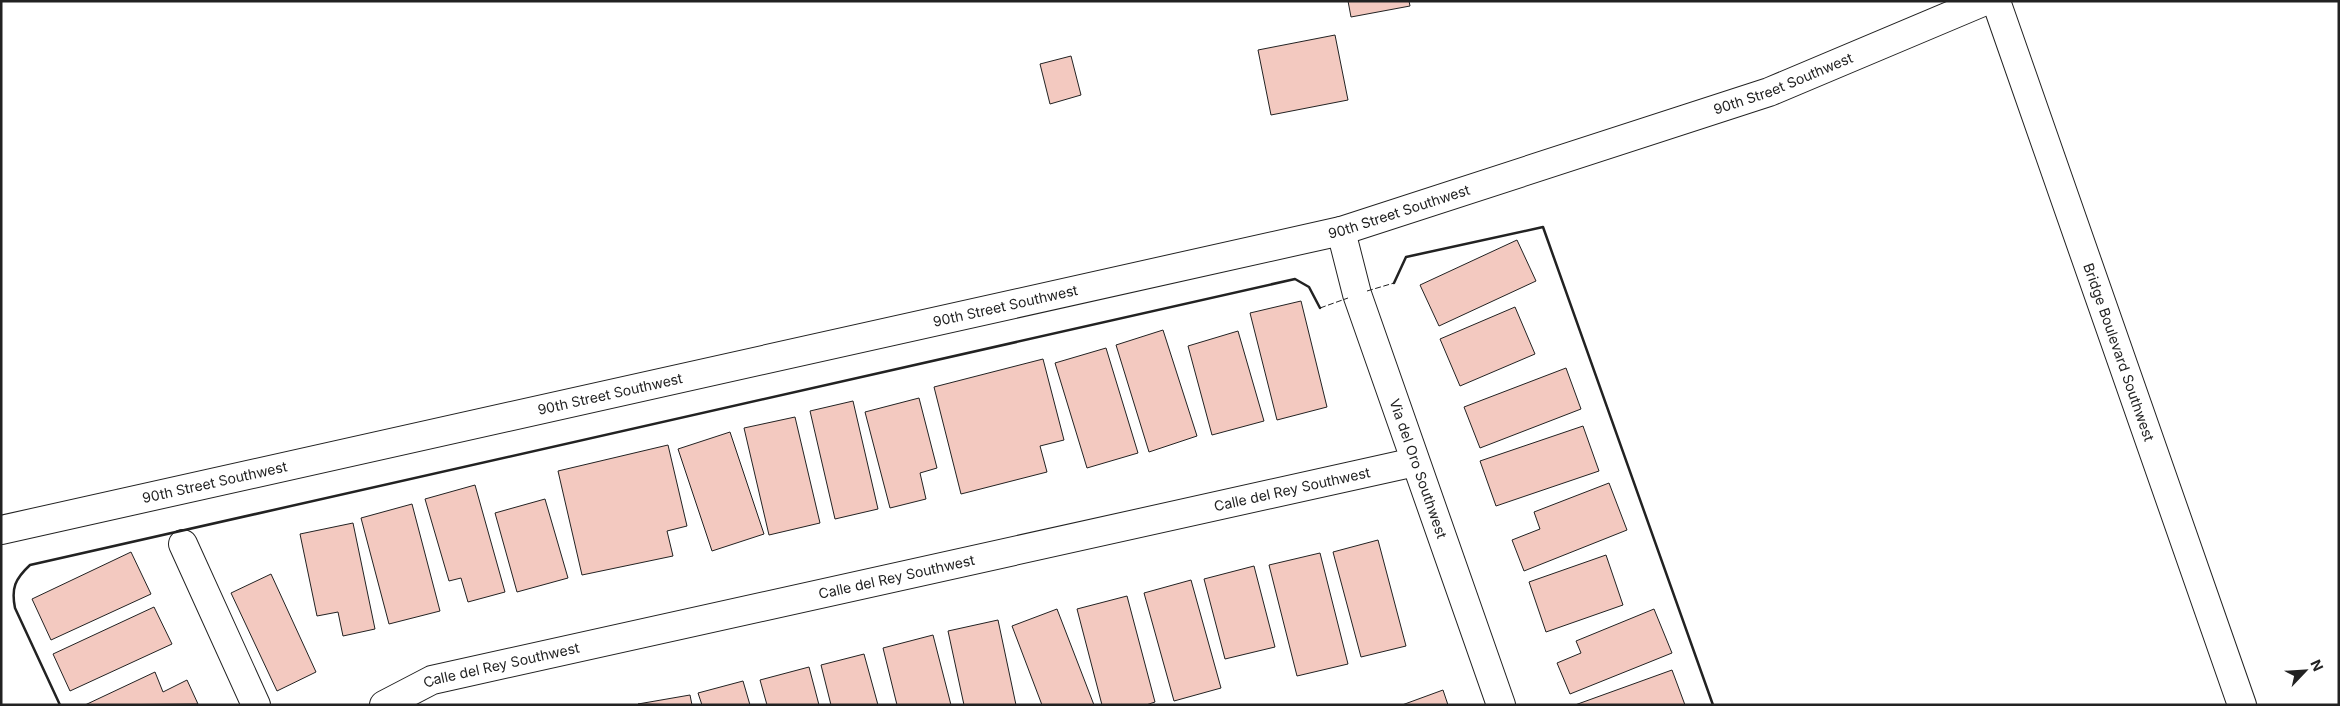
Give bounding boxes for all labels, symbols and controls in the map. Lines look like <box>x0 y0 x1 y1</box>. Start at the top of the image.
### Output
street label: 90th Street Southwest <box>1711 49 1855 118</box>
street label: 90th Street Southwest <box>1326 181 1472 242</box>
street label: Bridge Boulevard Southwest <box>2080 261 2158 444</box>
street label: 90th Street Southwest <box>931 281 1080 330</box>
street label: 90th Street Southwest <box>536 369 684 418</box>
street label: Via del Oro Southwest <box>1386 396 1451 541</box>
street label: 90th Street Southwest <box>141 457 289 506</box>
street label: Calle del Rey Southwest <box>1212 463 1372 514</box>
street label: Calle del Rey Southwest <box>817 551 977 602</box>
street label: Calle del Rey Southwest <box>420 639 581 691</box>
north arrow <box>2280 646 2330 696</box>
text: N <box>2307 657 2327 674</box>

